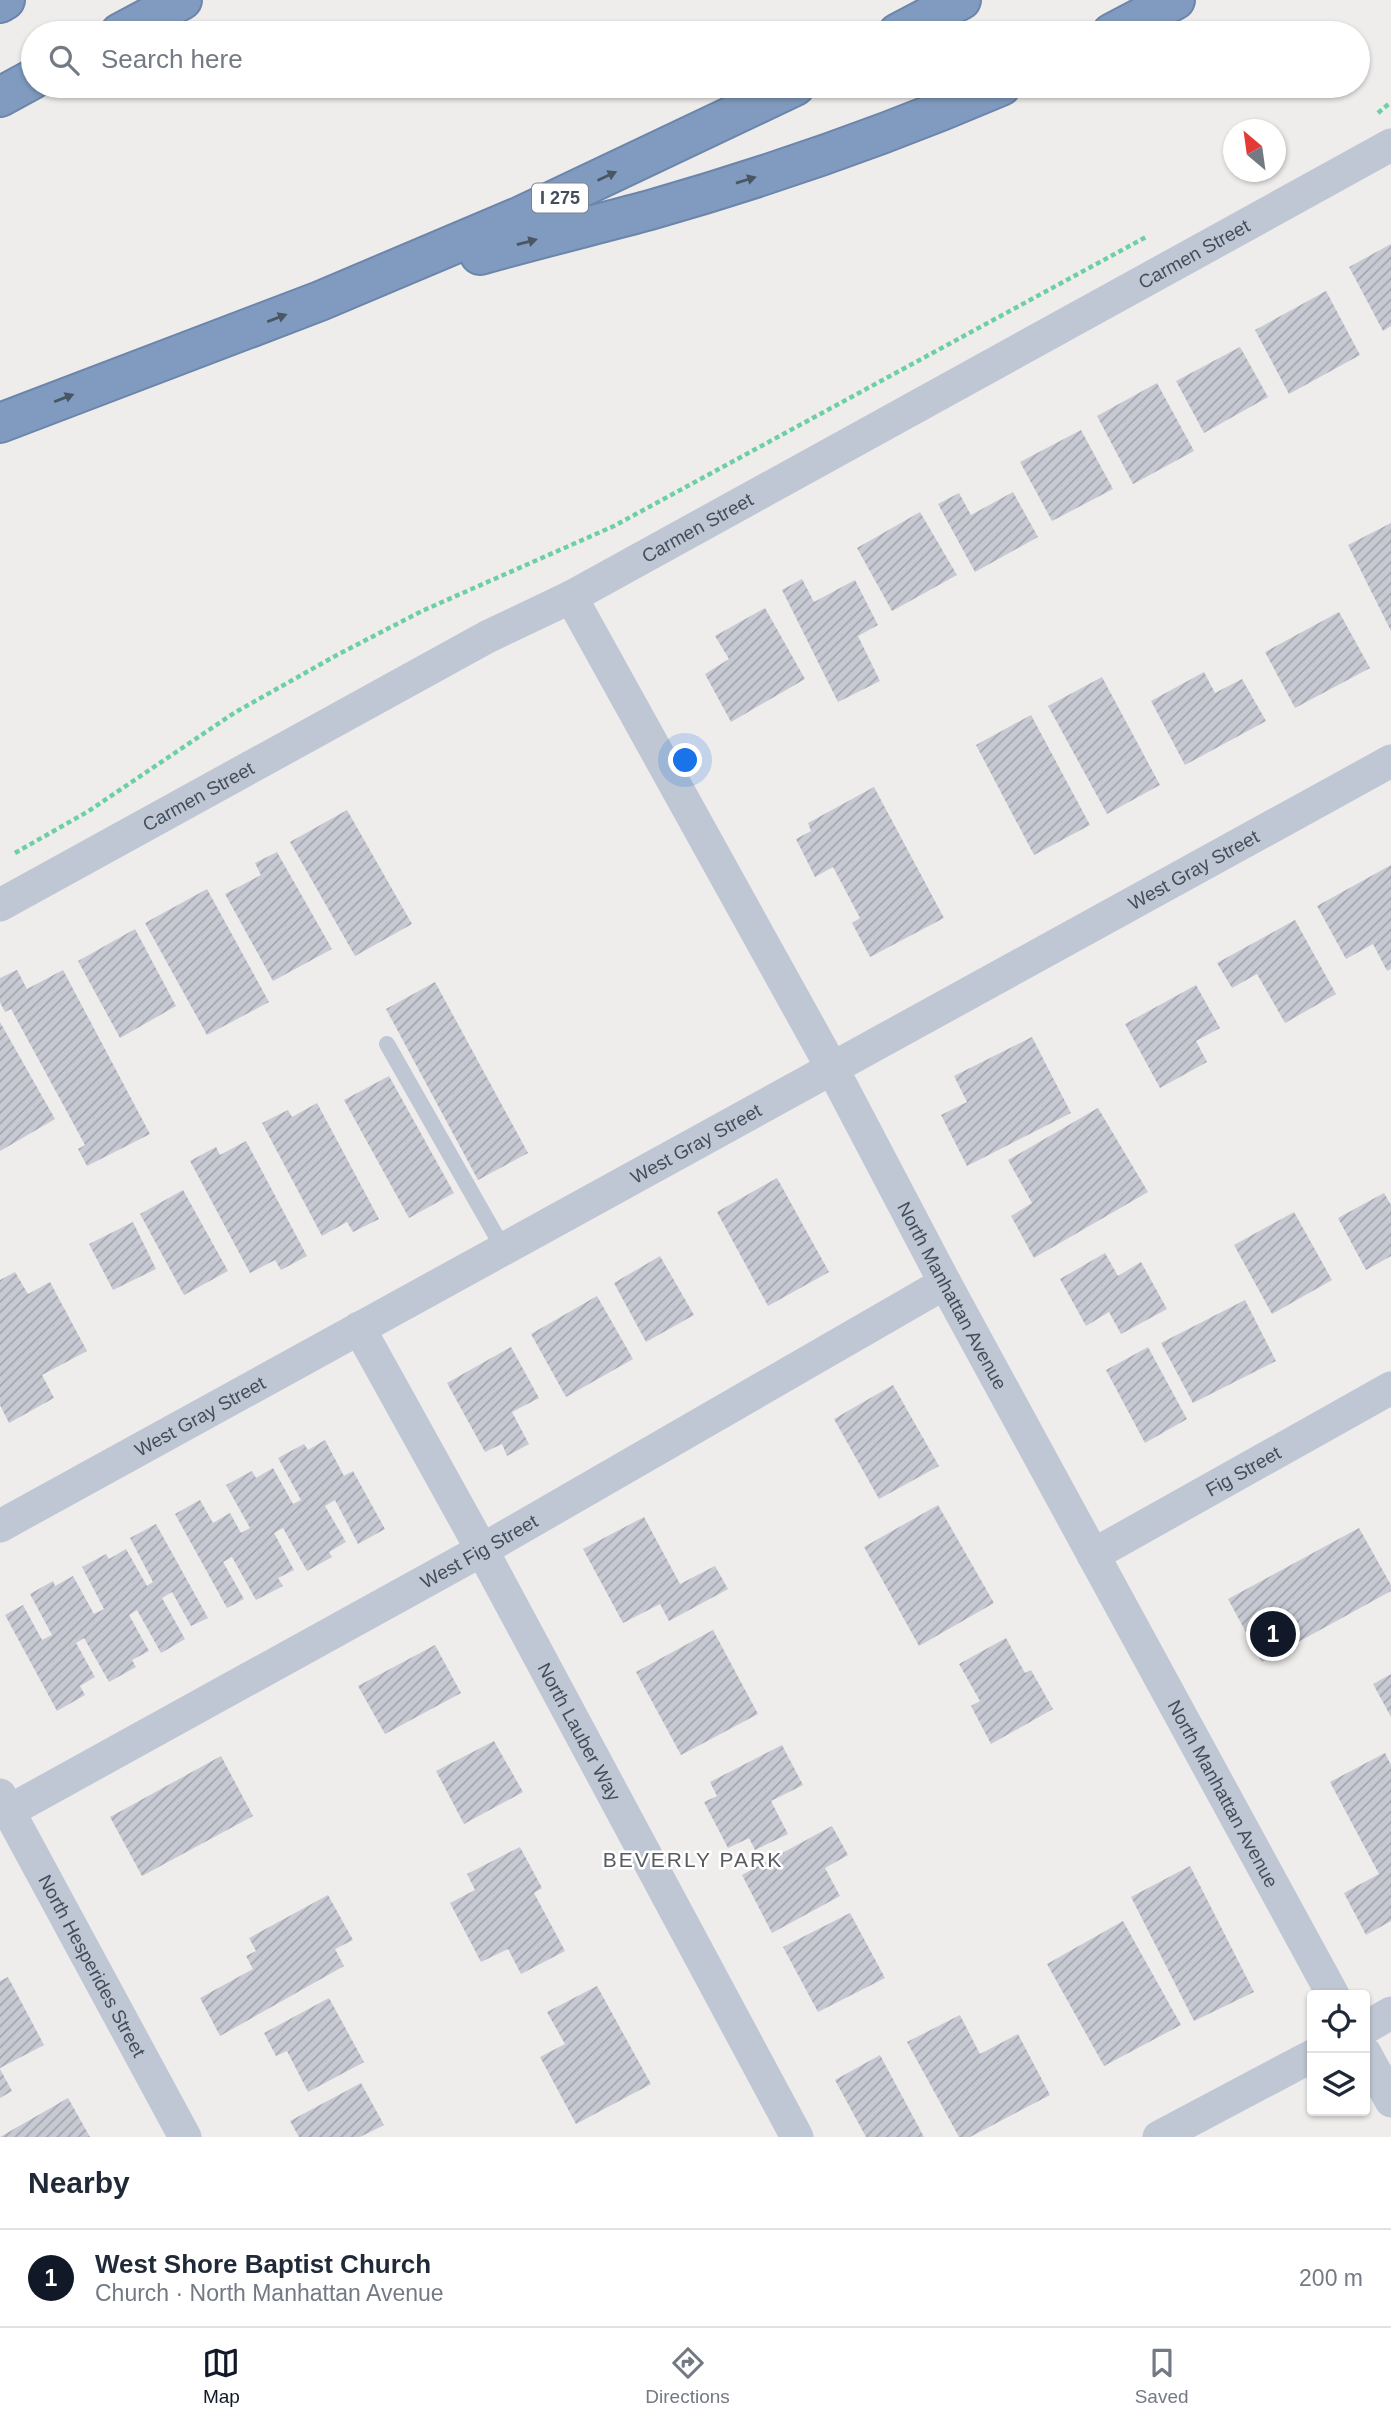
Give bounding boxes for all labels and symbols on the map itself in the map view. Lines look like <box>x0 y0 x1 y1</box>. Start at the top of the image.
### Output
north arrow <box>1223 119 1286 182</box>
one-way arrow <box>597 170 617 182</box>
one-way arrow <box>736 174 757 184</box>
road number: I 275 <box>532 183 588 212</box>
street label: Carmen Street <box>1135 215 1254 293</box>
one-way arrow <box>517 236 539 247</box>
one-way arrow <box>266 312 287 323</box>
one-way arrow <box>53 393 74 404</box>
street label: Carmen Street <box>638 488 757 567</box>
your location <box>668 743 702 777</box>
street label: Carmen Street <box>139 757 258 835</box>
street label: West Gray Street <box>1125 826 1263 914</box>
street label: West Gray Street <box>627 1099 765 1188</box>
street label: North Manhattan Avenue <box>893 1198 1011 1393</box>
street label: West Gray Street <box>131 1372 269 1461</box>
street label: Fig Street <box>1202 1442 1285 1501</box>
street label: West Fig Street <box>417 1510 542 1593</box>
pin: 1 <box>1250 1608 1296 1660</box>
street label: North Lauber Way <box>533 1659 625 1805</box>
street label: North Manhattan Avenue <box>1163 1697 1282 1891</box>
district label: BEVERLY PARK <box>603 1848 783 1871</box>
street label: North Hesperides Street <box>34 1871 150 2061</box>

